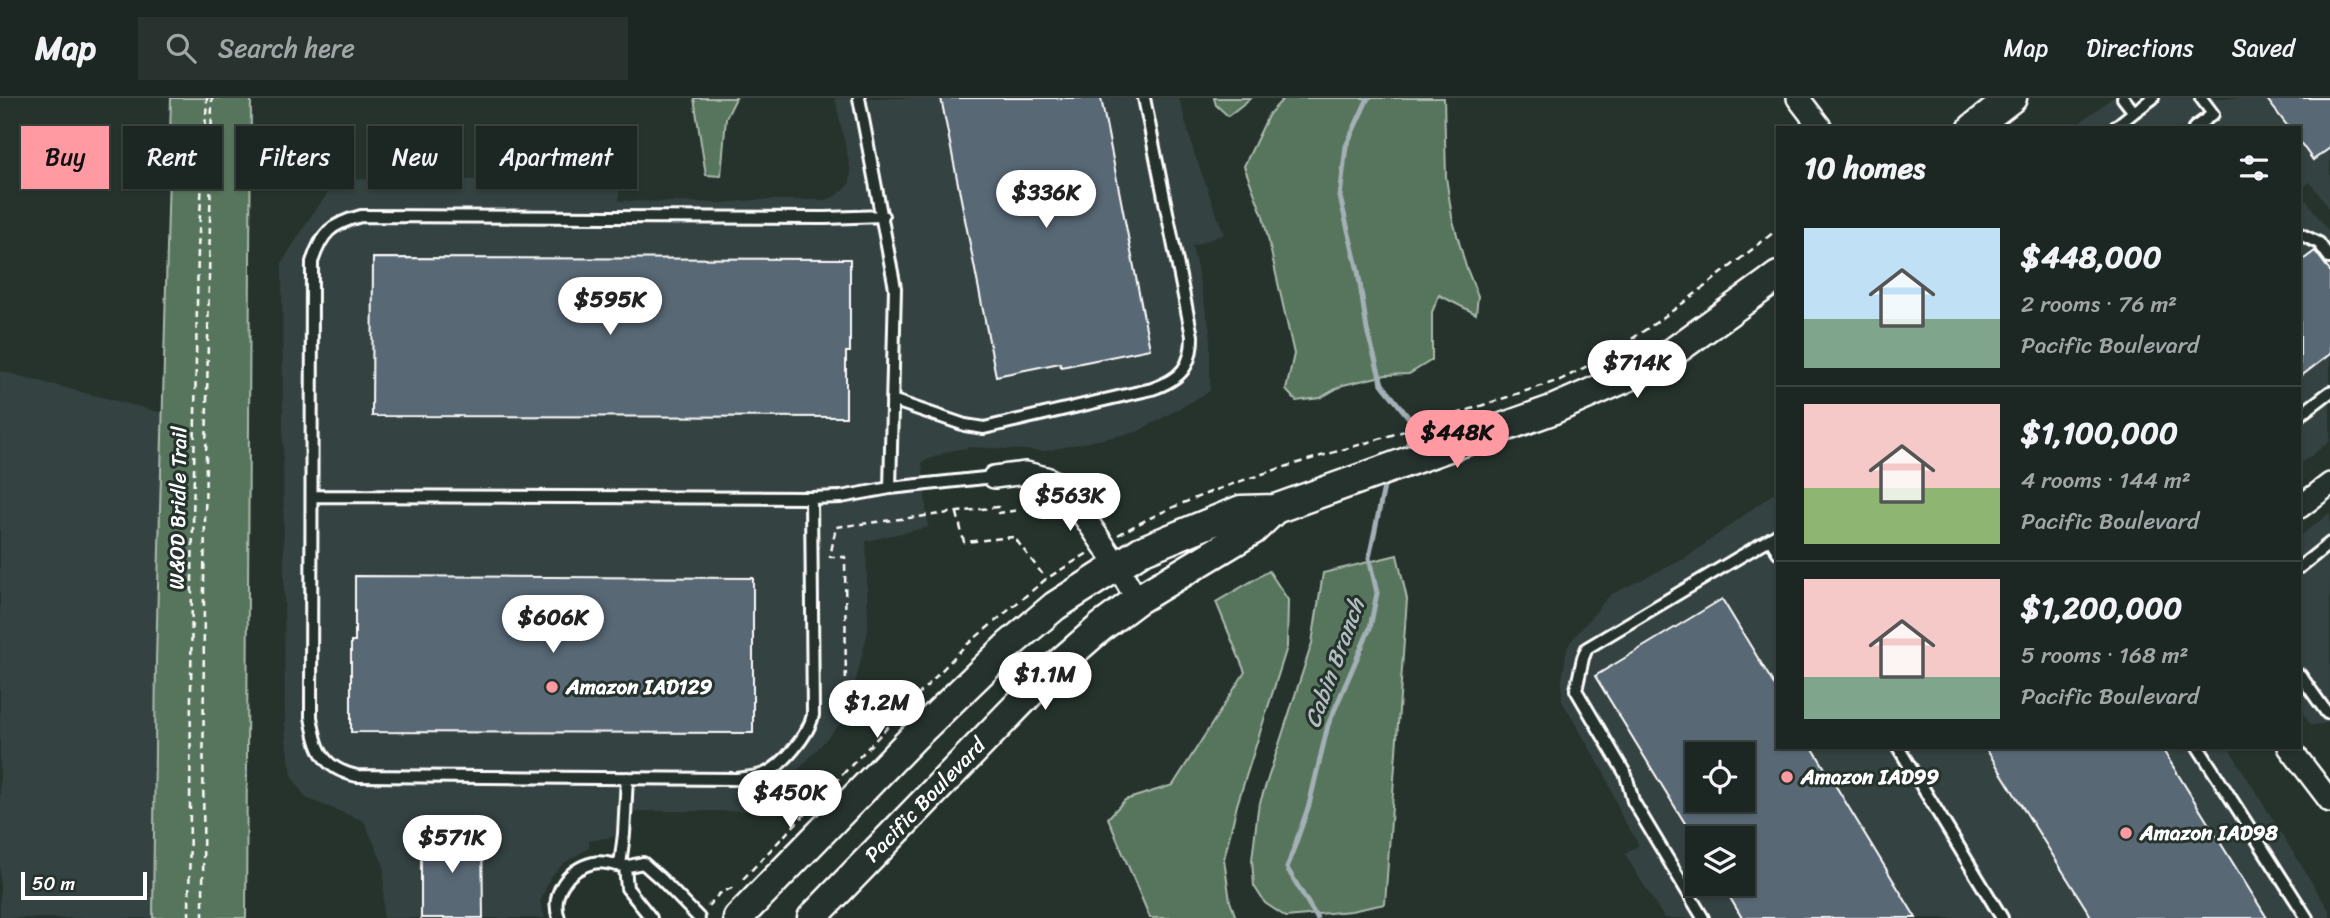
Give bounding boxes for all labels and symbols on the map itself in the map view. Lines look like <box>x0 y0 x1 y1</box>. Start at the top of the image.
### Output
pin: $336K <box>997 170 1095 230</box>
pin: $595K <box>561 278 659 337</box>
pin: $714K <box>1588 341 1686 400</box>
pin: $448K <box>1408 410 1506 470</box>
street label: W&OD Bridle Trail <box>158 425 198 590</box>
pin: $563K <box>1021 474 1119 533</box>
water label: Cabin Branch <box>1292 591 1377 734</box>
pin: $606K <box>504 596 602 655</box>
pin: $1.1M <box>996 652 1094 712</box>
place label: Amazon IAD129 <box>565 668 713 706</box>
marker: Amazon IAD129 <box>544 679 560 695</box>
pin: $1.2M <box>828 680 926 740</box>
street label: Pacific Boulevard <box>855 727 997 872</box>
place label: Amazon IAD99 <box>1800 758 1939 796</box>
marker: Amazon IAD99 <box>1779 769 1795 785</box>
pin: $450K <box>741 770 839 830</box>
place label: Amazon IAD98 <box>2139 814 2278 852</box>
pin: $571K <box>403 816 501 875</box>
marker: Amazon IAD98 <box>2118 825 2134 841</box>
scale bar <box>21 869 147 901</box>

